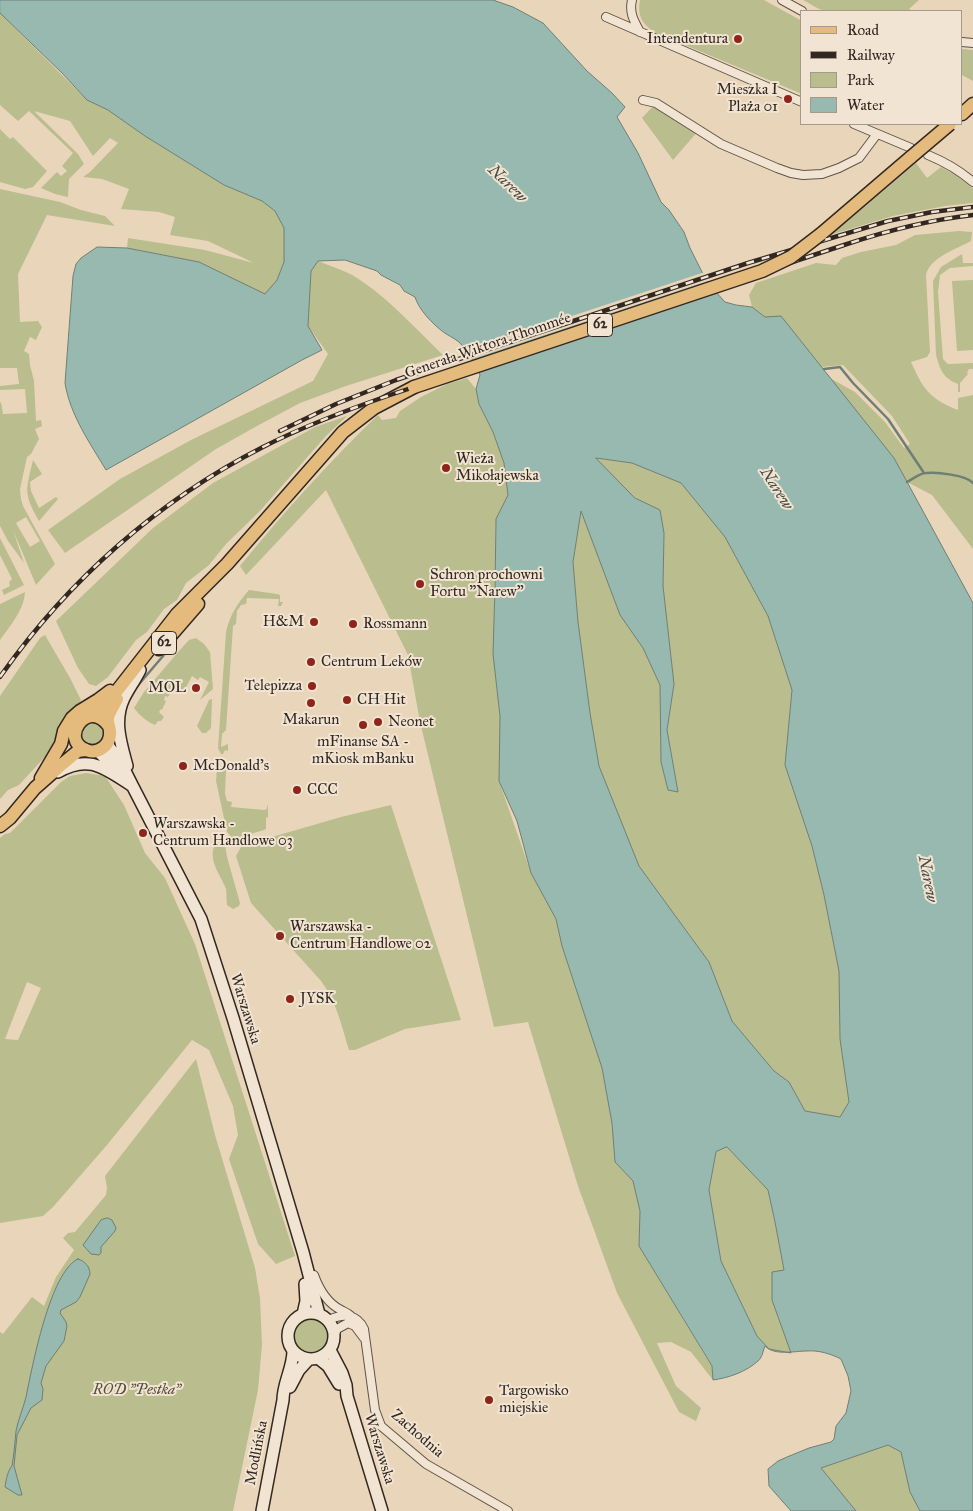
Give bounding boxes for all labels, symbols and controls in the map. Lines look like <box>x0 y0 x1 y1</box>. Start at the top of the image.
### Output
legend <box>800 10 963 125</box>
text: Road <box>847 21 879 39</box>
place label: Intendentura <box>647 30 728 48</box>
marker: Intendentura <box>732 33 744 45</box>
text: Railway <box>847 46 895 64</box>
text: Park <box>847 71 874 89</box>
place label: Mieszka I Plaża 01 <box>717 81 778 116</box>
marker: Mieszka I Plaża 01 <box>782 93 794 105</box>
text: Water <box>847 96 884 114</box>
water label: Narew <box>484 161 530 207</box>
street label: Generała Wiktora Thommée <box>403 309 573 383</box>
road number: 62 <box>588 314 612 336</box>
place label: Wieża Mikołajewska <box>456 450 539 485</box>
marker: Wieża Mikołajewska <box>440 462 452 474</box>
water label: Narew <box>755 464 797 514</box>
place label: Schron prochowni Fortu "Narew" <box>430 566 543 601</box>
marker: Schron prochowni Fortu "Narew" <box>414 578 426 590</box>
place label: H&M <box>263 613 304 631</box>
place label: Rossmann <box>363 615 427 633</box>
marker: H&M <box>308 616 320 628</box>
marker: Rossmann <box>347 618 359 630</box>
road number: 62 <box>152 632 176 654</box>
place label: Centrum Leków <box>321 653 422 671</box>
marker: Centrum Leków <box>305 656 317 668</box>
place label: Telepizza <box>245 677 302 695</box>
place label: MOL <box>148 679 186 697</box>
marker: Telepizza <box>306 680 318 692</box>
marker: MOL <box>190 682 202 694</box>
place label: CH Hit <box>357 691 406 709</box>
marker: CH Hit <box>341 694 353 706</box>
marker: Makarun <box>305 697 317 709</box>
place label: Makarun <box>283 711 339 729</box>
place label: Neonet <box>388 713 434 731</box>
marker: Neonet <box>372 716 384 728</box>
marker: mFinanse SA - mKiosk mBanku <box>357 719 369 731</box>
place label: mFinanse SA - mKiosk mBanku <box>312 733 414 768</box>
place label: McDonald's <box>193 757 269 775</box>
marker: McDonald's <box>177 760 189 772</box>
place label: CCC <box>307 781 338 799</box>
marker: CCC <box>291 784 303 796</box>
place label: Warszawska - Centrum Handlowe 03 <box>153 815 293 850</box>
marker: Warszawska - Centrum Handlowe 03 <box>137 827 149 839</box>
water label: Narew <box>913 854 941 904</box>
place label: Warszawska - Centrum Handlowe 02 <box>290 918 431 953</box>
marker: Warszawska - Centrum Handlowe 02 <box>274 930 286 942</box>
street label: Warszawska <box>226 972 264 1046</box>
place label: JYSK <box>300 990 335 1008</box>
marker: JYSK <box>284 993 296 1005</box>
park label: ROD "Pestka" <box>93 1381 181 1399</box>
place label: Targowisko miejskie <box>499 1382 569 1417</box>
marker: Targowisko miejskie <box>483 1394 495 1406</box>
street label: Zachodnia <box>387 1406 447 1462</box>
street label: Warszawska <box>360 1412 398 1486</box>
street label: Modlińska <box>242 1419 272 1487</box>

